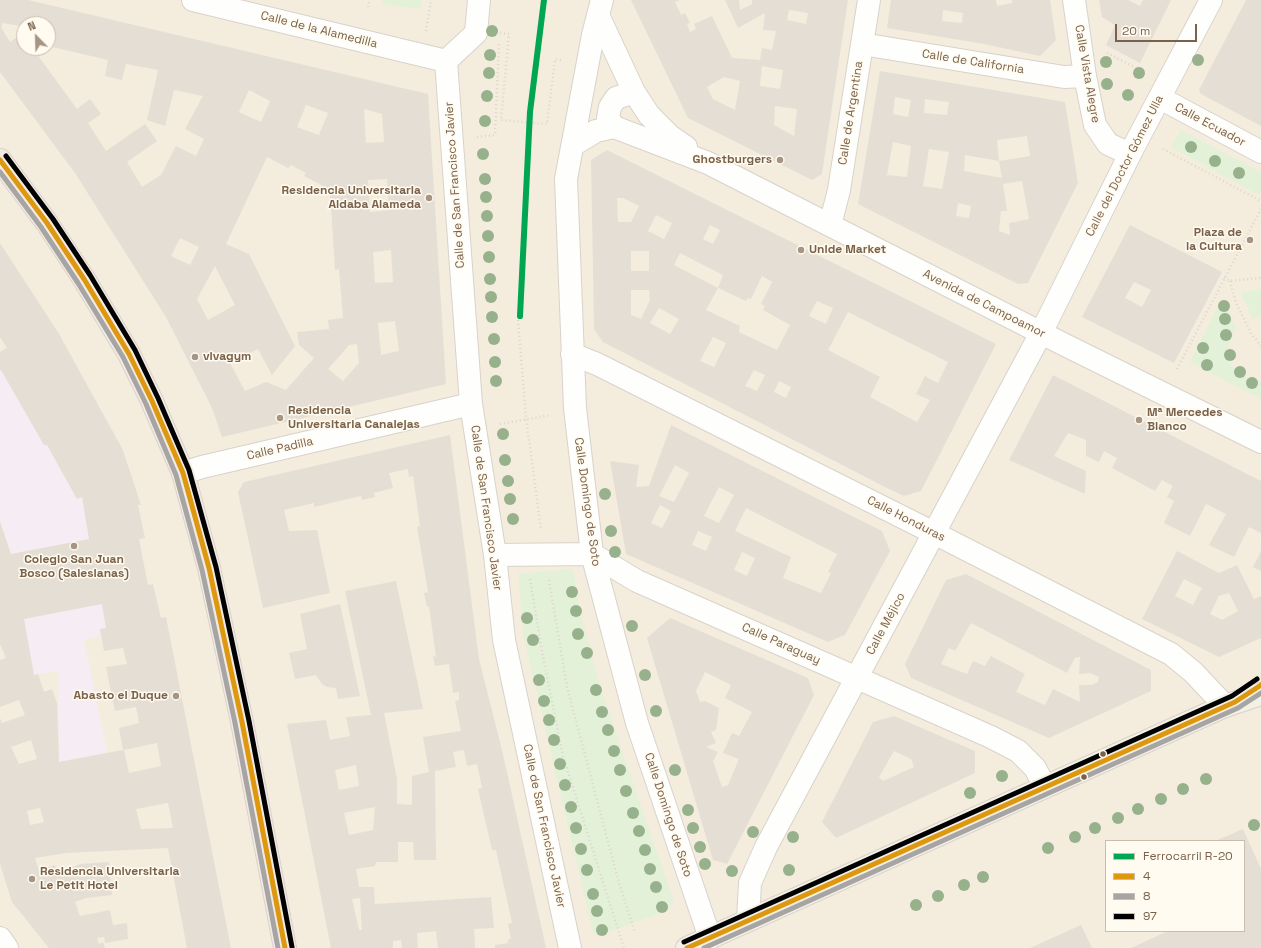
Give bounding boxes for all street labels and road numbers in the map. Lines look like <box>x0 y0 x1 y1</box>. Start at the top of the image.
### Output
street label: Calle de la Alamedilla <box>259 9 379 51</box>
street label: Calle Vista Alegre <box>1071 24 1103 124</box>
street label: Calle de California <box>921 47 1025 77</box>
street label: Calle de Argentina <box>836 60 866 166</box>
street label: Calle del Doctor Gómez Ulla <box>1083 93 1167 239</box>
street label: Calle Ecuador <box>1172 100 1248 150</box>
street label: Calle de San Francisco Javier <box>442 101 468 269</box>
street label: Avenida de Campoamor <box>920 267 1048 341</box>
street label: Calle de San Francisco Javier <box>467 424 505 592</box>
street label: Calle Padilla <box>245 434 315 464</box>
street label: Calle Domingo de Soto <box>571 437 603 567</box>
street label: Calle Honduras <box>864 493 948 545</box>
street label: Calle Méjico <box>864 590 908 658</box>
street label: Calle Paraguay <box>739 620 823 668</box>
street label: Calle de San Francisco Javier <box>520 743 568 909</box>
street label: Calle Domingo de Soto <box>641 751 695 879</box>

